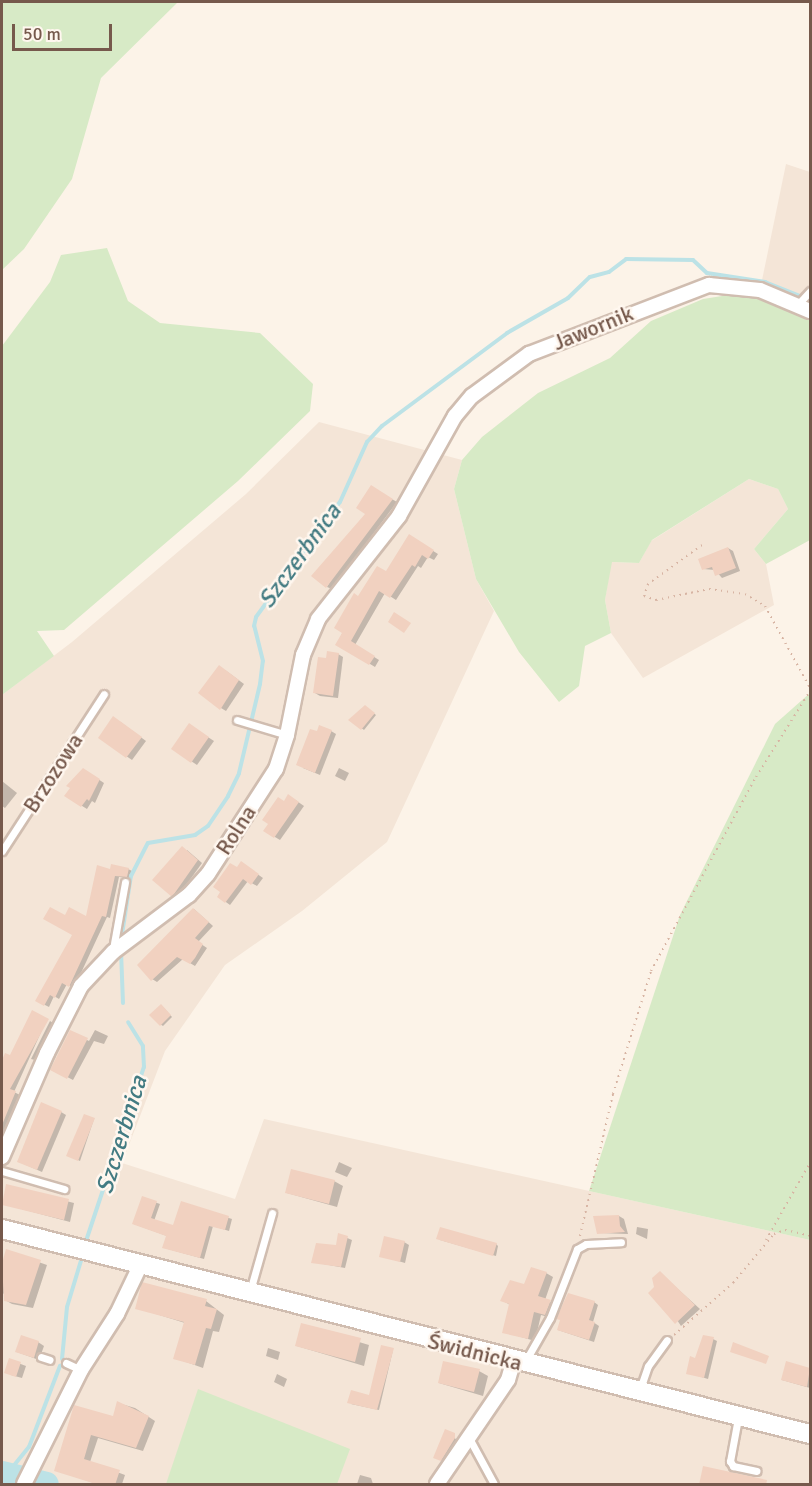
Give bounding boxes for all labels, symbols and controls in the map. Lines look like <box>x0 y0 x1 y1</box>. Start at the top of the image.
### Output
scale bar <box>15 12 116 50</box>
text: 50 m <box>23 23 61 45</box>
street label: Jawornik <box>549 300 637 356</box>
water label: Szczerbnica <box>253 498 347 614</box>
street label: Brzozowa <box>18 728 88 818</box>
street label: Rolna <box>210 800 262 860</box>
water label: Szczerbnica <box>90 1073 154 1197</box>
street label: Świdnicka <box>425 1328 525 1376</box>

